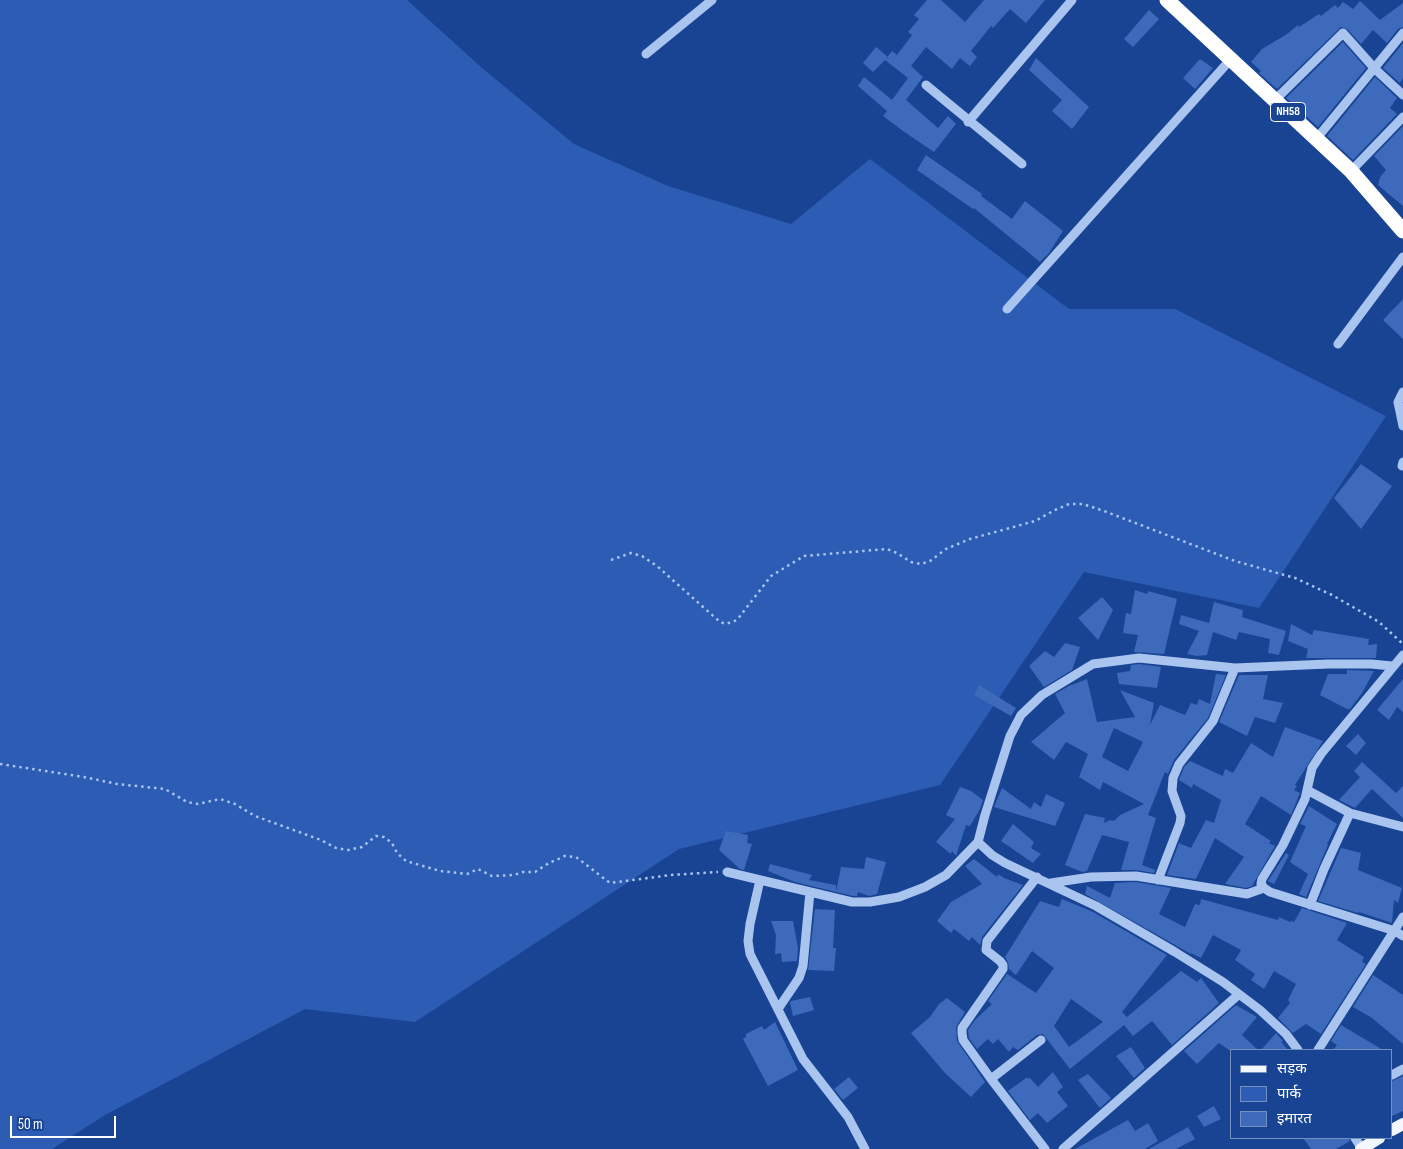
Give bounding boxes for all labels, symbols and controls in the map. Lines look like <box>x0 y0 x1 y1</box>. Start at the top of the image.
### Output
road number: NH58 <box>1270 102 1306 121</box>
legend <box>1230 1049 1393 1139</box>
text: सड़क <box>1277 1059 1307 1078</box>
text: पार्क <box>1277 1084 1301 1103</box>
scale bar <box>12 1106 119 1138</box>
text: इमारत <box>1277 1109 1312 1128</box>
text: 50 m <box>18 1115 43 1134</box>

